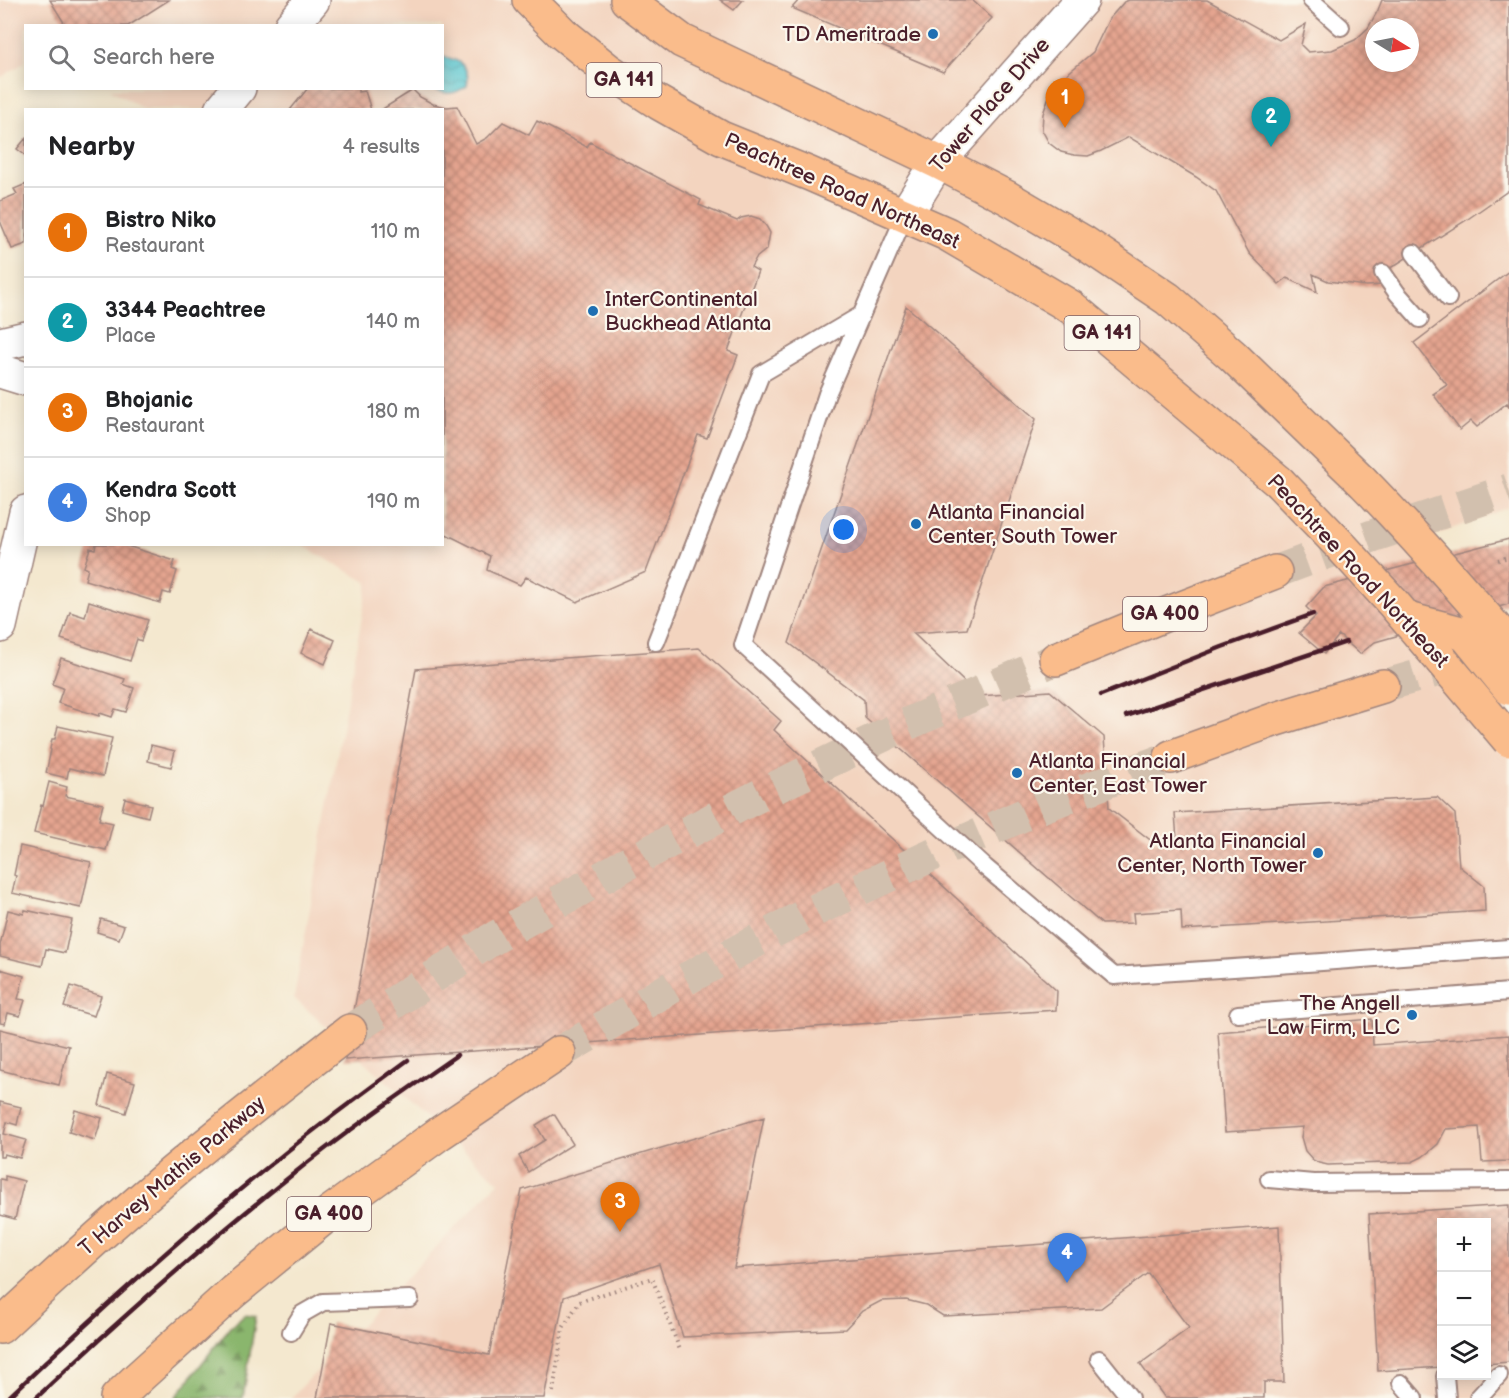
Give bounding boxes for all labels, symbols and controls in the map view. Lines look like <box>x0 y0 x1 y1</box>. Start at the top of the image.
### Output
north arrow <box>1365 18 1419 72</box>
place label: TD Ameritrade <box>782 22 921 47</box>
search box <box>24 24 444 90</box>
marker: TD Ameritrade <box>926 27 940 41</box>
street label: Tower Place Drive <box>925 33 1055 177</box>
icon: search <box>45 41 78 74</box>
text: Search here <box>93 44 215 71</box>
road number: GA 141 <box>586 63 662 97</box>
pin: 1 <box>1046 78 1084 128</box>
pin: 2 <box>1252 98 1290 147</box>
street label: Peachtree Road Northeast <box>720 128 964 254</box>
text: Nearby <box>48 132 135 163</box>
text: 4 results <box>342 135 420 159</box>
text: Bistro Niko <box>105 207 216 234</box>
text: 1 <box>63 220 72 244</box>
text: 110 m <box>371 220 420 244</box>
text: Restaurant <box>105 234 205 258</box>
place label: InterContinental Buckhead Atlanta <box>605 287 771 336</box>
text: 3344 Peachtree <box>105 297 266 324</box>
marker: InterContinental Buckhead Atlanta <box>586 304 600 318</box>
text: 2 <box>62 310 73 334</box>
text: 140 m <box>366 310 420 334</box>
road number: GA 141 <box>1064 316 1140 350</box>
text: Place <box>105 324 156 348</box>
text: Bhojanic <box>105 387 193 414</box>
text: 3 <box>62 400 73 424</box>
text: 180 m <box>367 400 420 424</box>
text: Restaurant <box>105 414 205 438</box>
street label: Peachtree Road Northeast <box>1262 469 1454 673</box>
text: Kendra Scott <box>105 477 236 504</box>
text: 4 <box>62 490 73 514</box>
text: 190 m <box>367 490 420 514</box>
place label: Atlanta Financial Center, South Tower <box>928 500 1117 549</box>
text: Shop <box>105 504 151 528</box>
your location <box>829 515 858 544</box>
marker: Atlanta Financial Center, South Tower <box>909 517 923 531</box>
road number: GA 400 <box>1123 597 1207 631</box>
place label: Atlanta Financial Center, East Tower <box>1029 749 1207 798</box>
marker: Atlanta Financial Center, East Tower <box>1010 766 1024 780</box>
place label: Atlanta Financial Center, North Tower <box>1117 829 1306 878</box>
marker: Atlanta Financial Center, North Tower <box>1311 846 1325 860</box>
place label: The Angell Law Firm, LLC <box>1267 991 1400 1040</box>
marker: The Angell Law Firm, LLC <box>1405 1008 1419 1022</box>
street label: T Harvey Mathis Parkway <box>74 1090 271 1261</box>
pin: 3 <box>600 1182 640 1232</box>
road number: GA 400 <box>287 1197 371 1231</box>
map controls <box>1437 1218 1491 1380</box>
button: + <box>1437 1218 1491 1272</box>
pin: 4 <box>1048 1234 1086 1283</box>
button: − <box>1437 1272 1491 1326</box>
button: layers <box>1437 1326 1491 1380</box>

